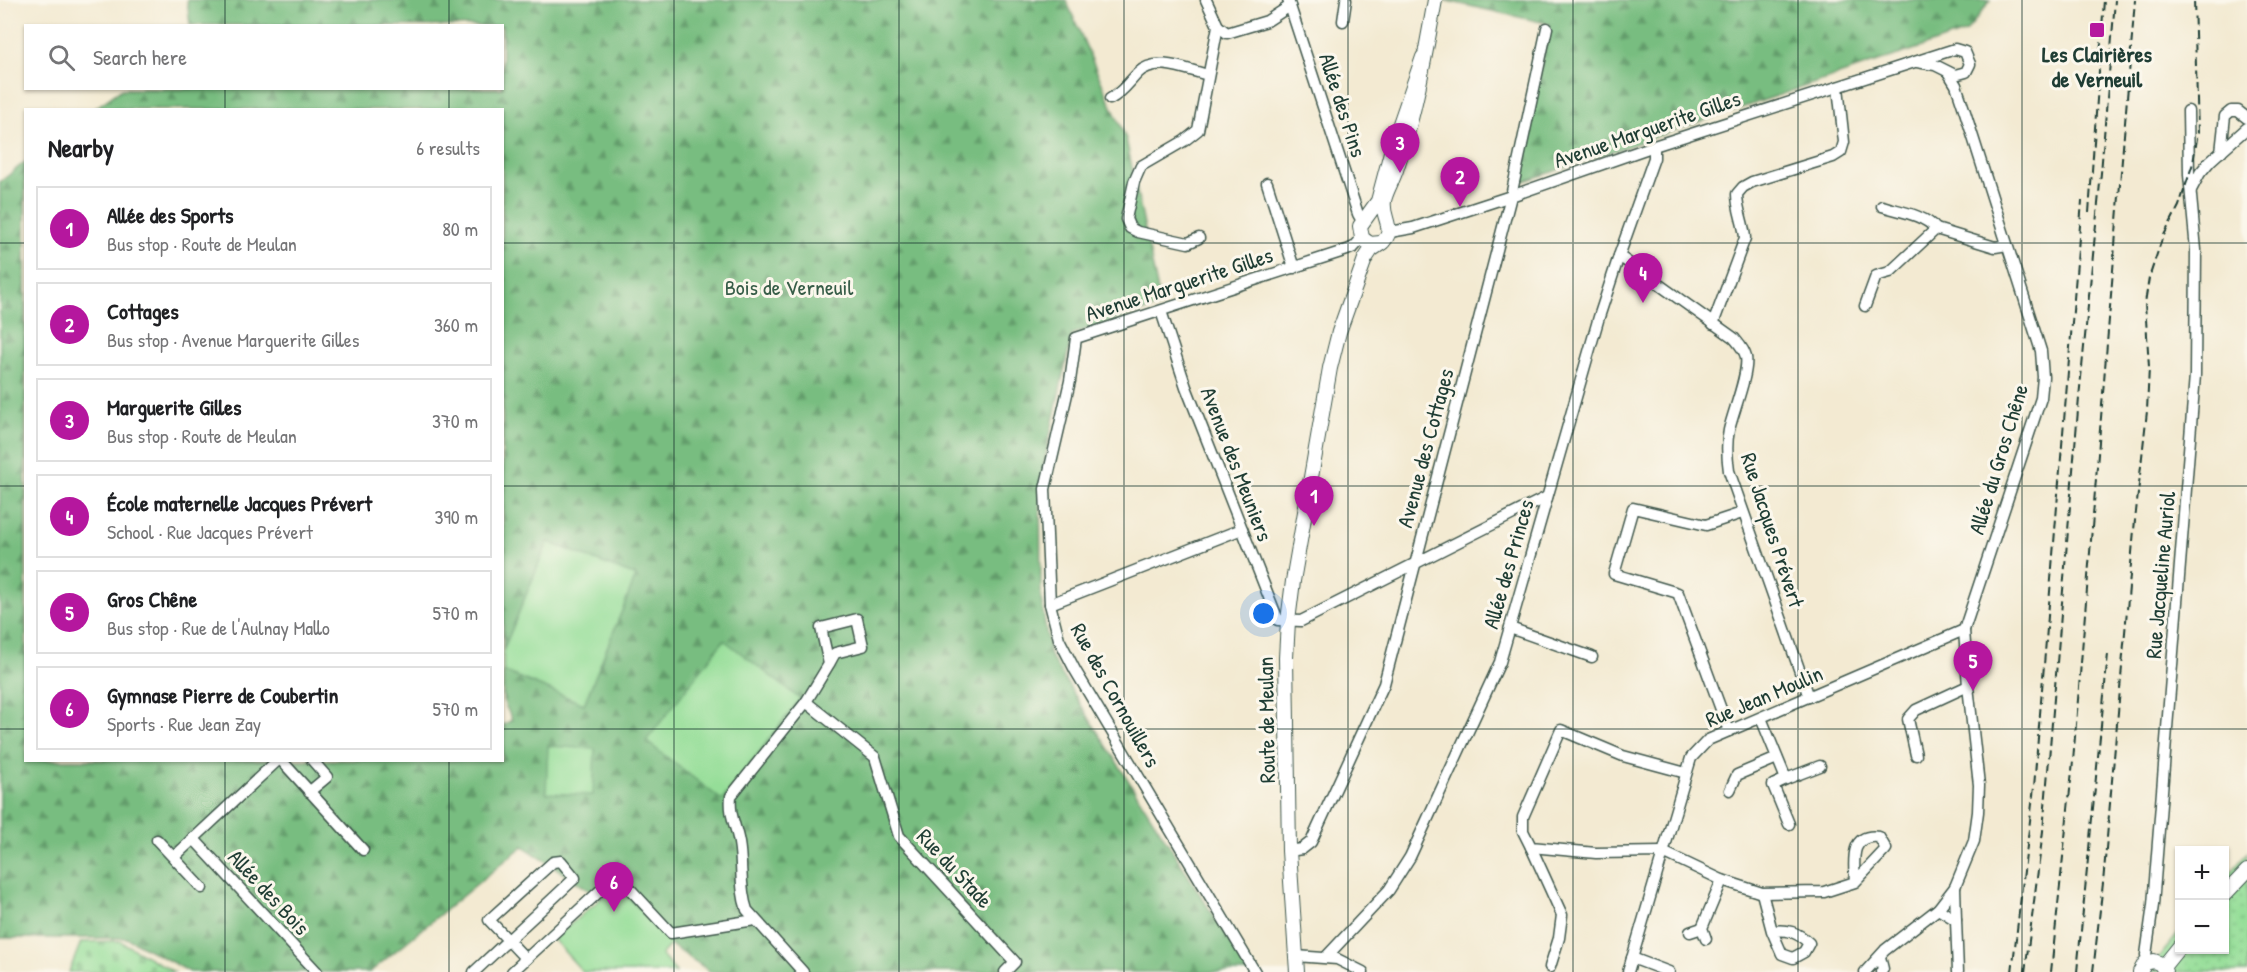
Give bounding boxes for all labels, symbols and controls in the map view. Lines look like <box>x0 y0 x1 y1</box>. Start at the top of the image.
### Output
marker: Les Clairières de Verneuil <box>2088 21 2106 39</box>
search box <box>24 24 504 90</box>
place label: Les Clairières de Verneuil <box>2042 39 2152 94</box>
icon: search <box>45 41 78 74</box>
text: Search here <box>93 42 187 72</box>
street label: Allée des Pins <box>1312 49 1374 161</box>
street label: Avenue Marguerite Gilles <box>1550 83 1744 175</box>
pin: 3 <box>1380 124 1420 173</box>
text: Nearby <box>48 130 114 165</box>
text: 6 results <box>416 134 480 161</box>
pin: 2 <box>1440 158 1480 207</box>
text: Allée des Sports <box>107 200 234 230</box>
text: 1 <box>66 215 73 242</box>
text: 80 m <box>442 215 478 242</box>
text: Bus stop · Route de Meulan <box>107 230 297 257</box>
street label: Avenue Marguerite Gilles <box>1081 240 1277 328</box>
pin: 4 <box>1624 254 1662 303</box>
park label: Bois de Verneuil <box>725 272 854 302</box>
text: Cottages <box>107 296 179 326</box>
text: 2 <box>65 311 74 338</box>
text: 360 m <box>434 311 478 338</box>
text: Bus stop · Avenue Marguerite Gilles <box>107 326 359 353</box>
street label: Avenue des Cottages <box>1389 365 1461 531</box>
street label: Allée du Gros Chêne <box>1961 380 2035 538</box>
street label: Avenue des Meuniers <box>1194 383 1280 545</box>
text: Marguerite Gilles <box>107 392 242 422</box>
text: 3 <box>65 407 74 434</box>
text: 370 m <box>432 407 478 434</box>
text: Bus stop · Route de Meulan <box>107 422 297 449</box>
street label: Rue Jacques Prévert <box>1734 449 1812 611</box>
pin: 1 <box>1294 476 1334 526</box>
text: École maternelle Jacques Prévert <box>107 488 372 518</box>
street label: Rue Jacqueline Auriol <box>2138 490 2182 660</box>
street label: Allée des Princes <box>1475 496 1541 632</box>
text: 4 <box>66 503 73 530</box>
text: 390 m <box>435 503 478 530</box>
text: School · Rue Jacques Prévert <box>107 518 313 545</box>
text: Gros Chêne <box>107 584 197 614</box>
text: 5 <box>65 599 74 626</box>
text: 570 m <box>432 599 478 626</box>
your location <box>1249 599 1278 628</box>
text: Bus stop · Rue de l'Aulnay Mallo <box>107 614 330 641</box>
street label: Rue des Cornouillers <box>1064 617 1168 773</box>
pin: 5 <box>1954 642 1992 691</box>
street label: Route de Meulan <box>1250 656 1282 784</box>
street label: Rue Jean Moulin <box>1701 658 1827 734</box>
text: Gymnase Pierre de Coubertin <box>107 680 339 710</box>
text: 6 <box>66 695 73 722</box>
text: 570 m <box>432 695 478 722</box>
text: Sports · Rue Jean Zay <box>107 710 261 737</box>
street label: Rue du Stade <box>910 822 1000 914</box>
street label: Allée des Bois <box>222 843 316 941</box>
map controls <box>2175 846 2229 954</box>
button: + <box>2175 846 2229 900</box>
pin: 6 <box>594 862 634 912</box>
button: − <box>2175 900 2229 954</box>

